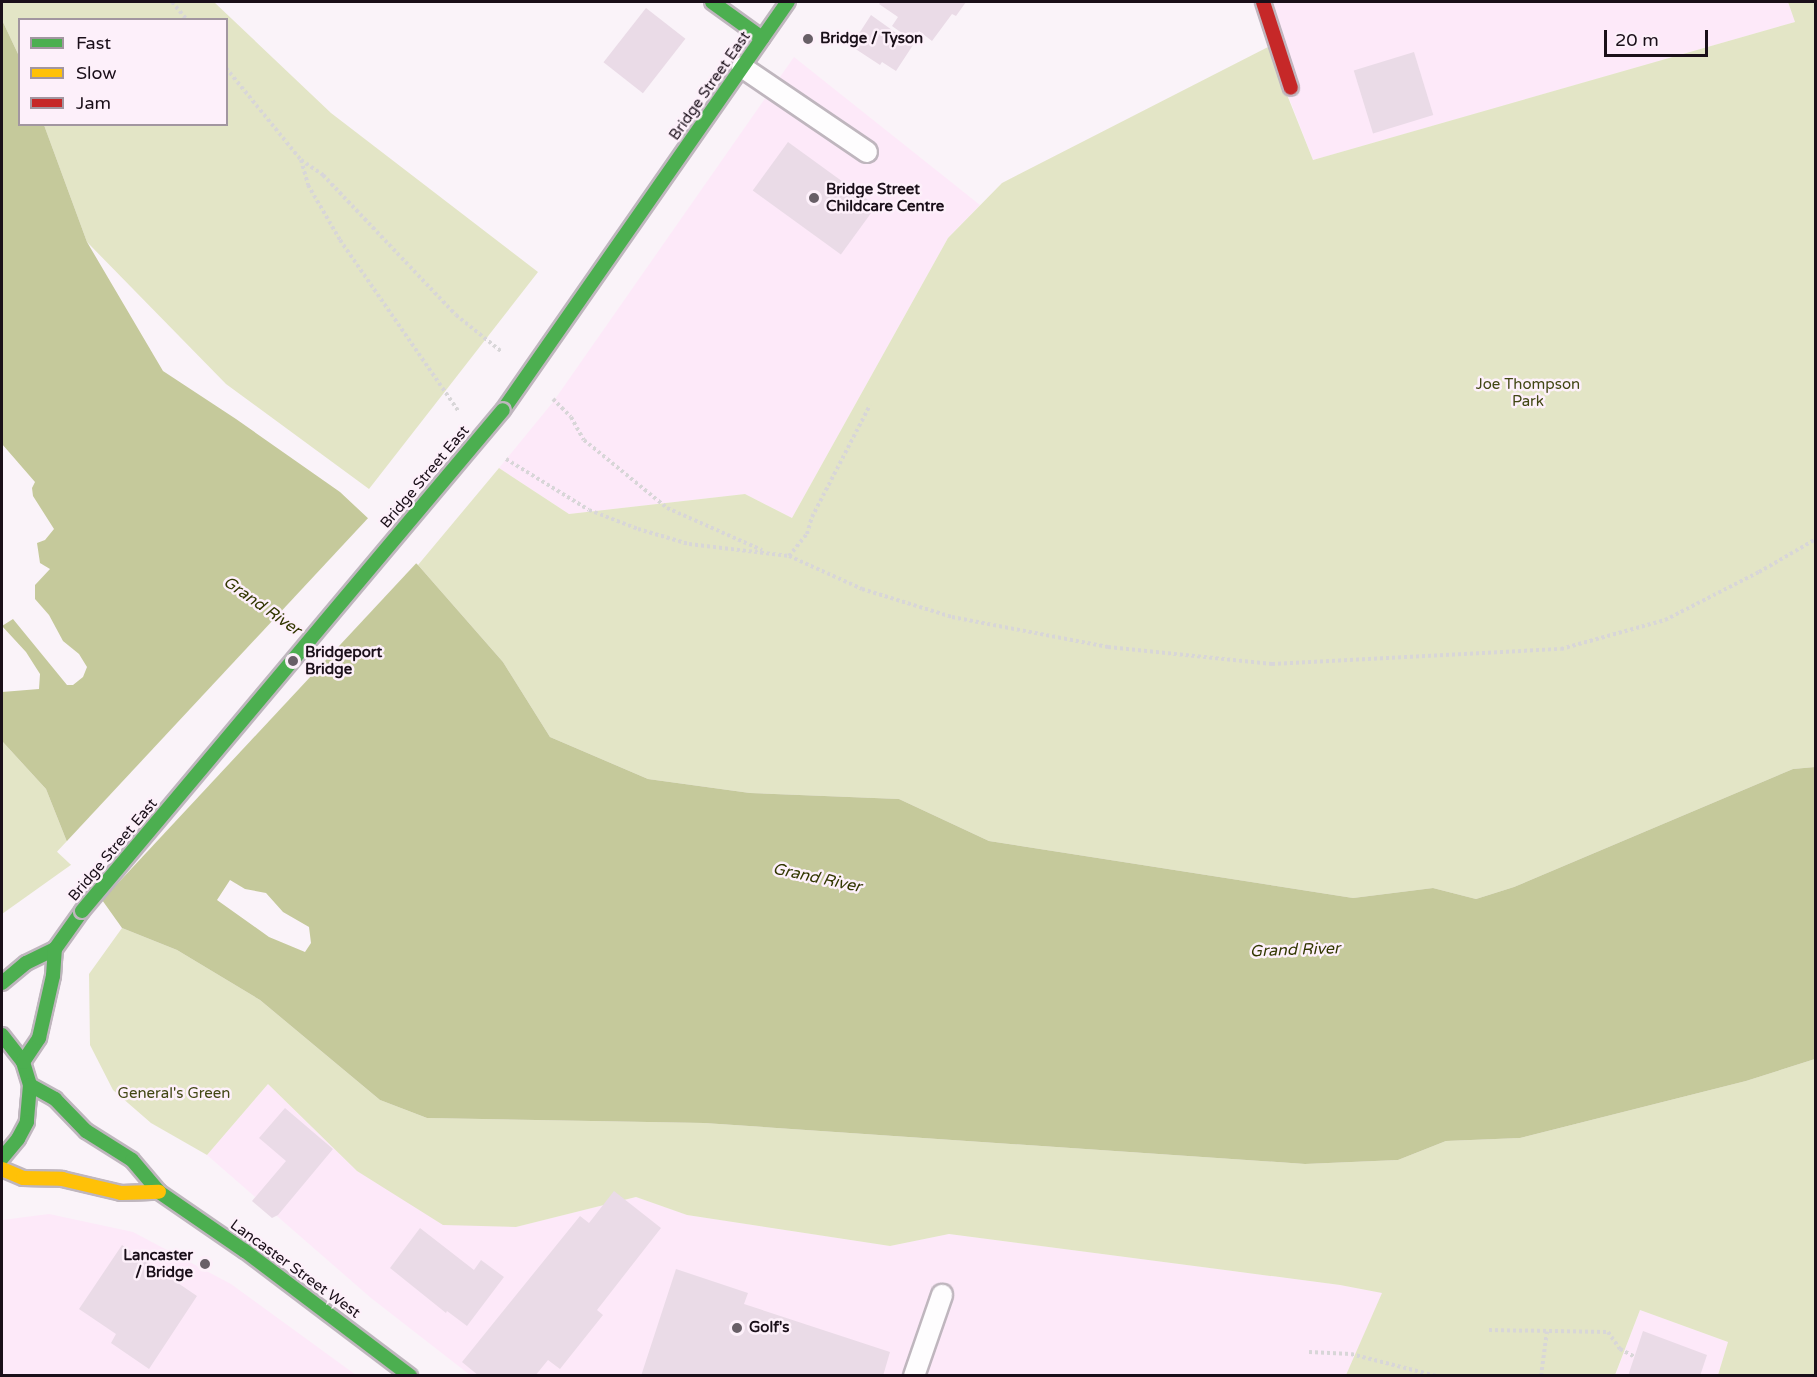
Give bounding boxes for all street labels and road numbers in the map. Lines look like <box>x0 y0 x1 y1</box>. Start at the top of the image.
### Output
street label: Bridge Street East <box>666 28 754 144</box>
street label: Bridge Street East <box>377 422 473 532</box>
street label: Bridge Street East <box>65 795 161 905</box>
street label: Lancaster Street West <box>227 1216 363 1322</box>

